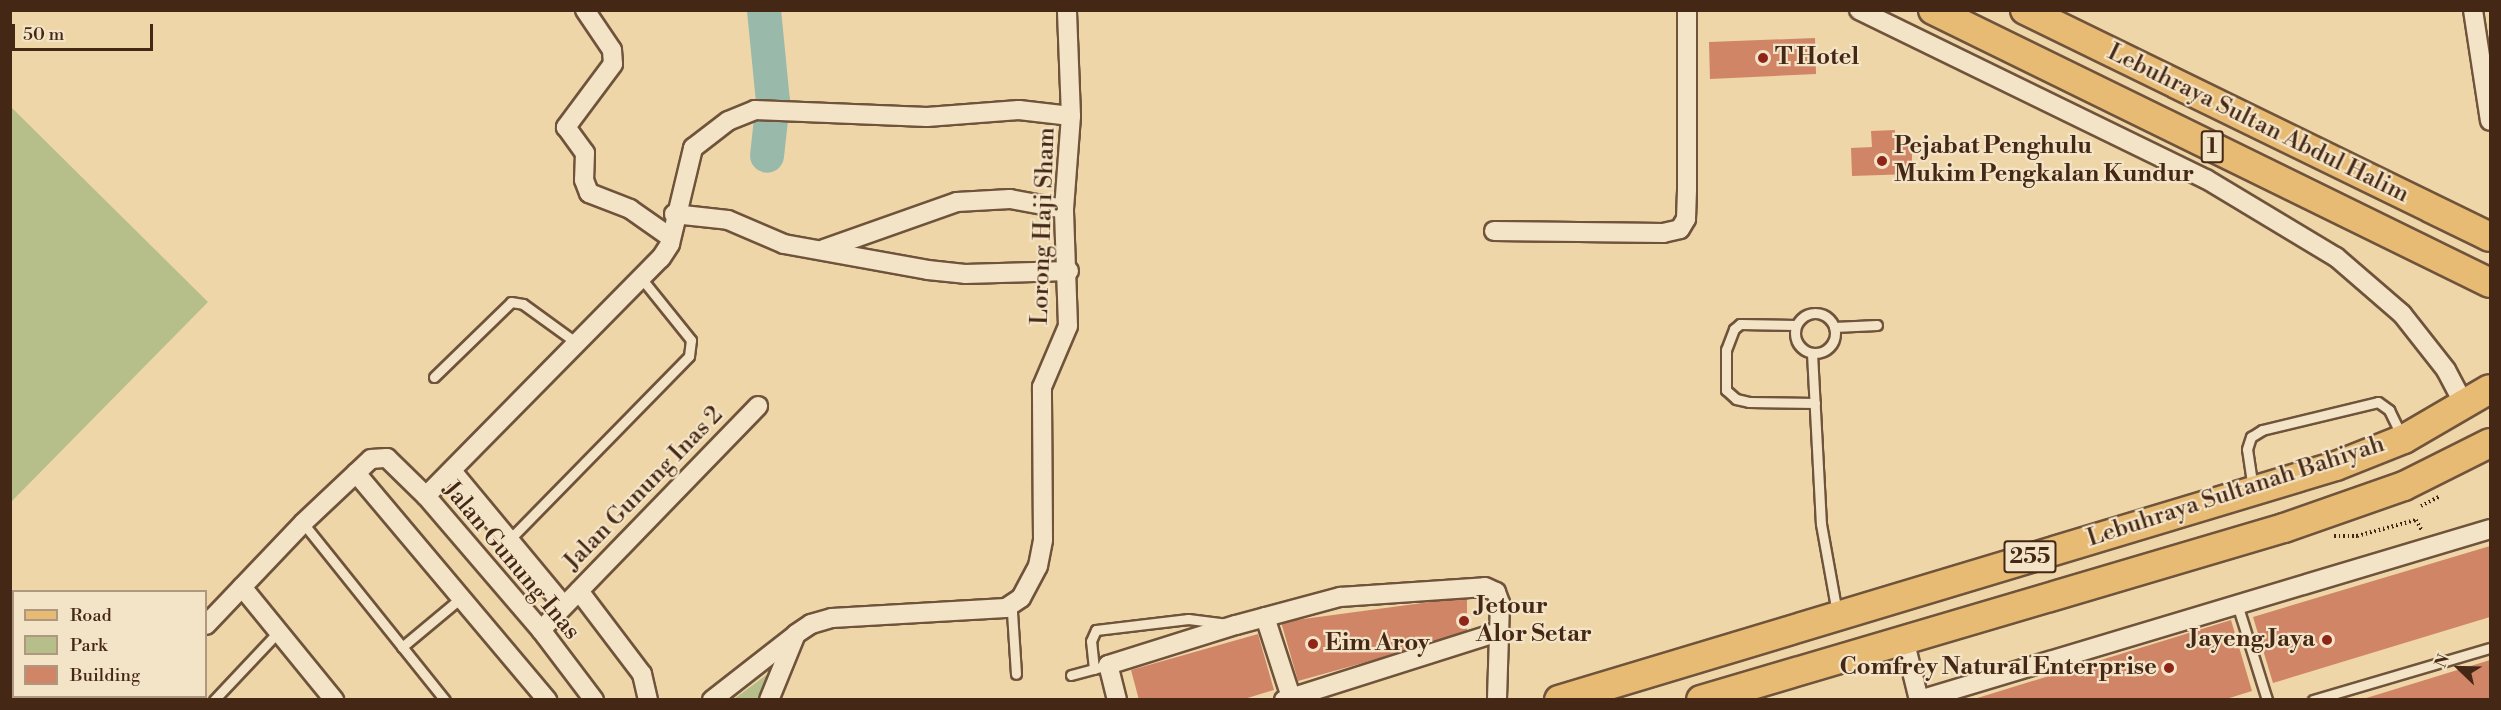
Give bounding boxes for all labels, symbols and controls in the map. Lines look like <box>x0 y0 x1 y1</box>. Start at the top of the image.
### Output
scale bar <box>15 12 156 50</box>
text: 50 m <box>23 23 64 46</box>
street label: Lebuhraya Sultan Abdul Halim <box>2103 38 2413 210</box>
place label: T Hotel <box>1775 44 1859 72</box>
marker: T Hotel <box>1756 51 1770 65</box>
street label: Lorong Haji Sham <box>1026 127 1062 325</box>
road number: 1 <box>2200 128 2224 166</box>
place label: Pejabat Penghulu Mukim Pengkalan Kundur <box>1894 133 2194 189</box>
marker: Pejabat Penghulu Mukim Pengkalan Kundur <box>1875 154 1889 168</box>
street label: Jalan Gunung Inas 2 <box>558 401 730 577</box>
street label: Lebuhraya Sultanah Bahiyah <box>2084 430 2388 554</box>
street label: Jalan Gunung Inas <box>436 476 586 646</box>
road number: 255 <box>2003 538 2057 576</box>
legend <box>12 590 207 698</box>
place label: Jetour Alor Setar <box>1476 593 1592 649</box>
text: Road <box>70 604 112 627</box>
marker: Jetour Alor Setar <box>1457 614 1471 628</box>
place label: Jayeng Jaya <box>2189 626 2315 654</box>
place label: Eim Aroy <box>1325 630 1430 658</box>
marker: Jayeng Jaya <box>2320 633 2334 647</box>
text: Park <box>70 634 107 657</box>
marker: Eim Aroy <box>1306 637 1320 651</box>
north arrow <box>2429 638 2489 698</box>
text: N <box>2431 651 2454 671</box>
place label: Comfrey Natural Enterprise <box>1840 654 2157 682</box>
marker: Comfrey Natural Enterprise <box>2162 661 2176 675</box>
text: Building <box>70 664 140 687</box>

